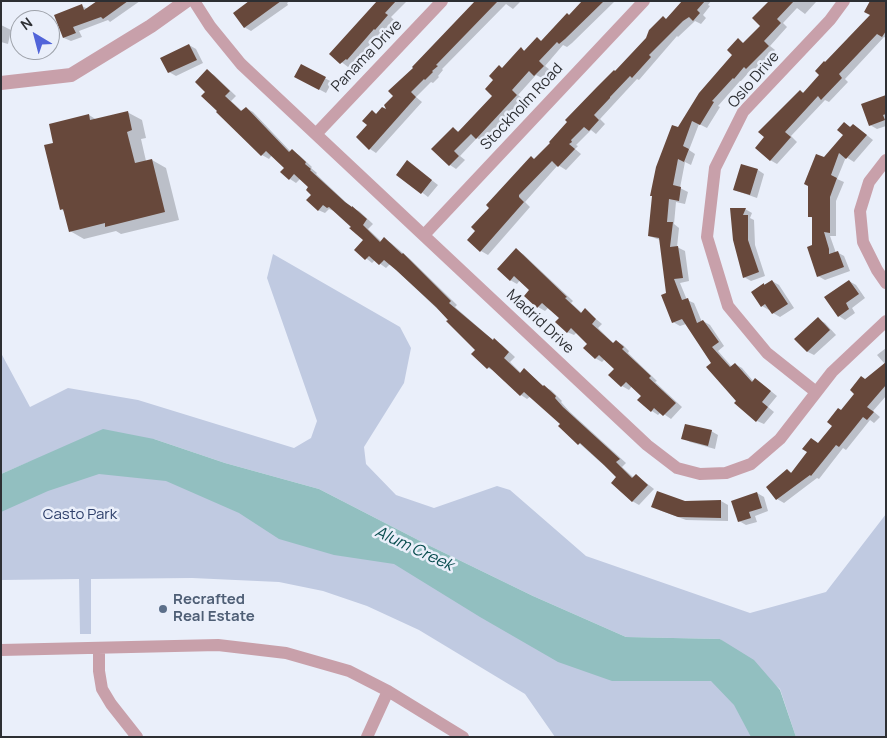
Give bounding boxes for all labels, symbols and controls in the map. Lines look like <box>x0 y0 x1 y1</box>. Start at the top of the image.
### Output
north arrow <box>10 10 60 60</box>
text: N <box>17 13 36 34</box>
street label: Panama Drive <box>328 16 406 96</box>
street label: Oslo Drive <box>725 48 783 112</box>
street label: Stockholm Road <box>477 60 567 154</box>
street label: Madrid Drive <box>503 286 577 358</box>
park label: Casto Park <box>43 506 117 524</box>
water label: Alum Creek <box>372 523 456 575</box>
place label: Recrafted Real Estate <box>173 591 255 626</box>
marker: Recrafted Real Estate <box>157 603 169 615</box>

